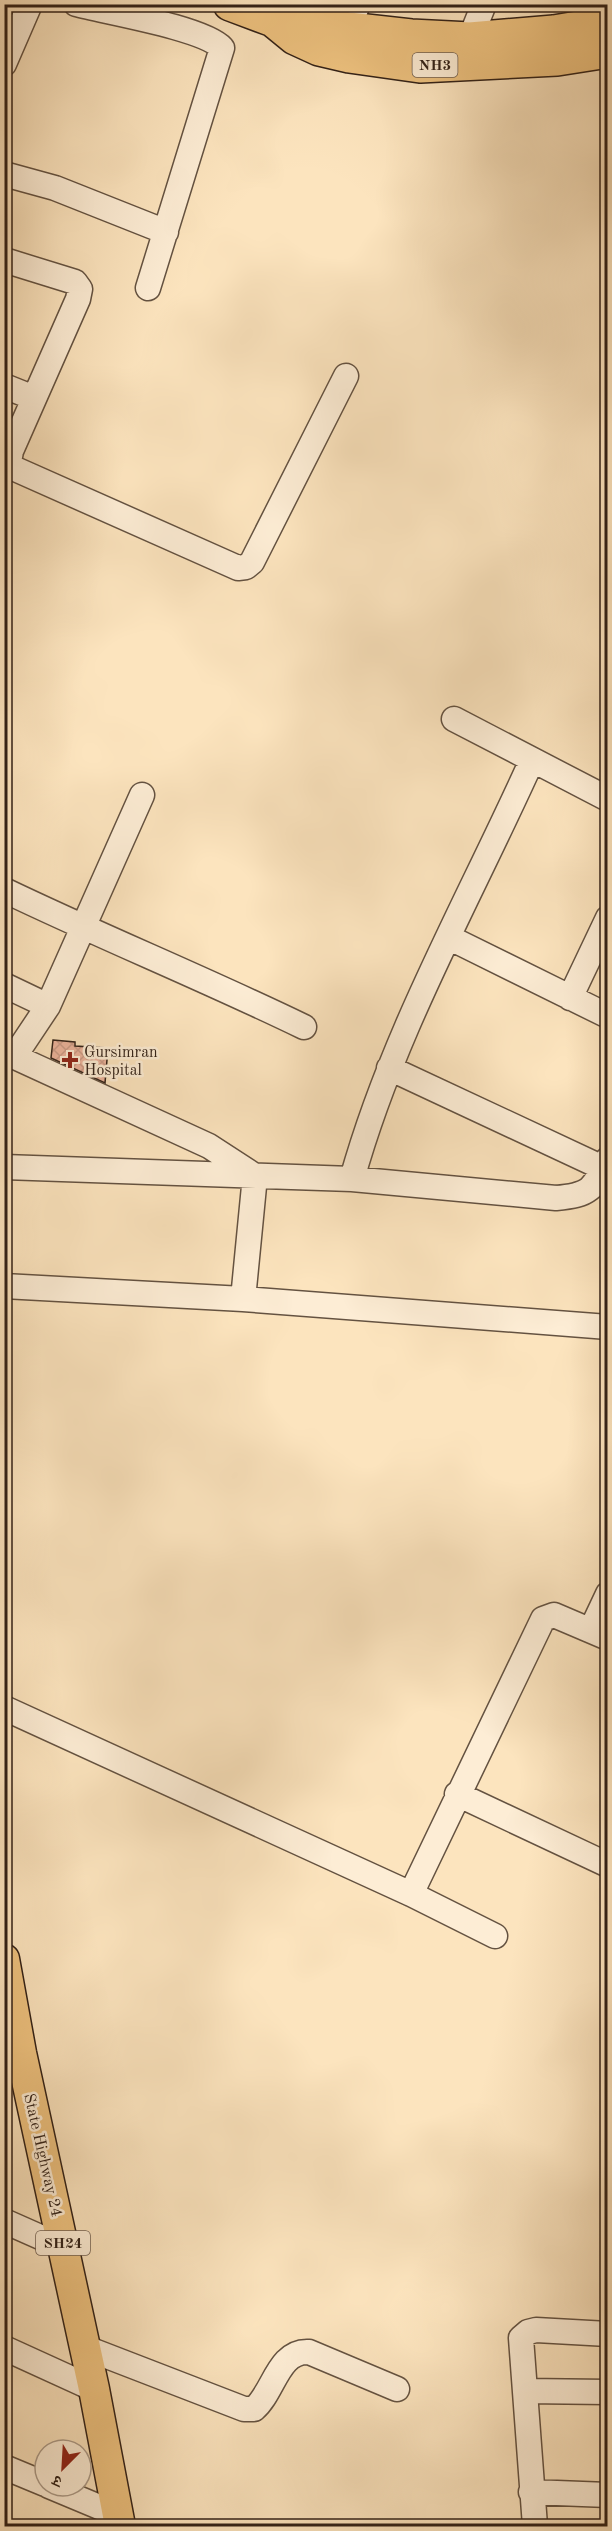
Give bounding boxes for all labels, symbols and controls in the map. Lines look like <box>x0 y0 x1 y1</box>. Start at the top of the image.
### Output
road number: NH3 <box>412 53 458 77</box>
place label: Gursimran Hospital <box>84 1045 158 1079</box>
marker: Gursimran Hospital <box>61 1051 79 1069</box>
street label: State Highway 24 <box>20 2092 64 2219</box>
road number: SH24 <box>36 2231 90 2255</box>
north arrow <box>33 2438 93 2498</box>
text: उ <box>49 2470 66 2489</box>

